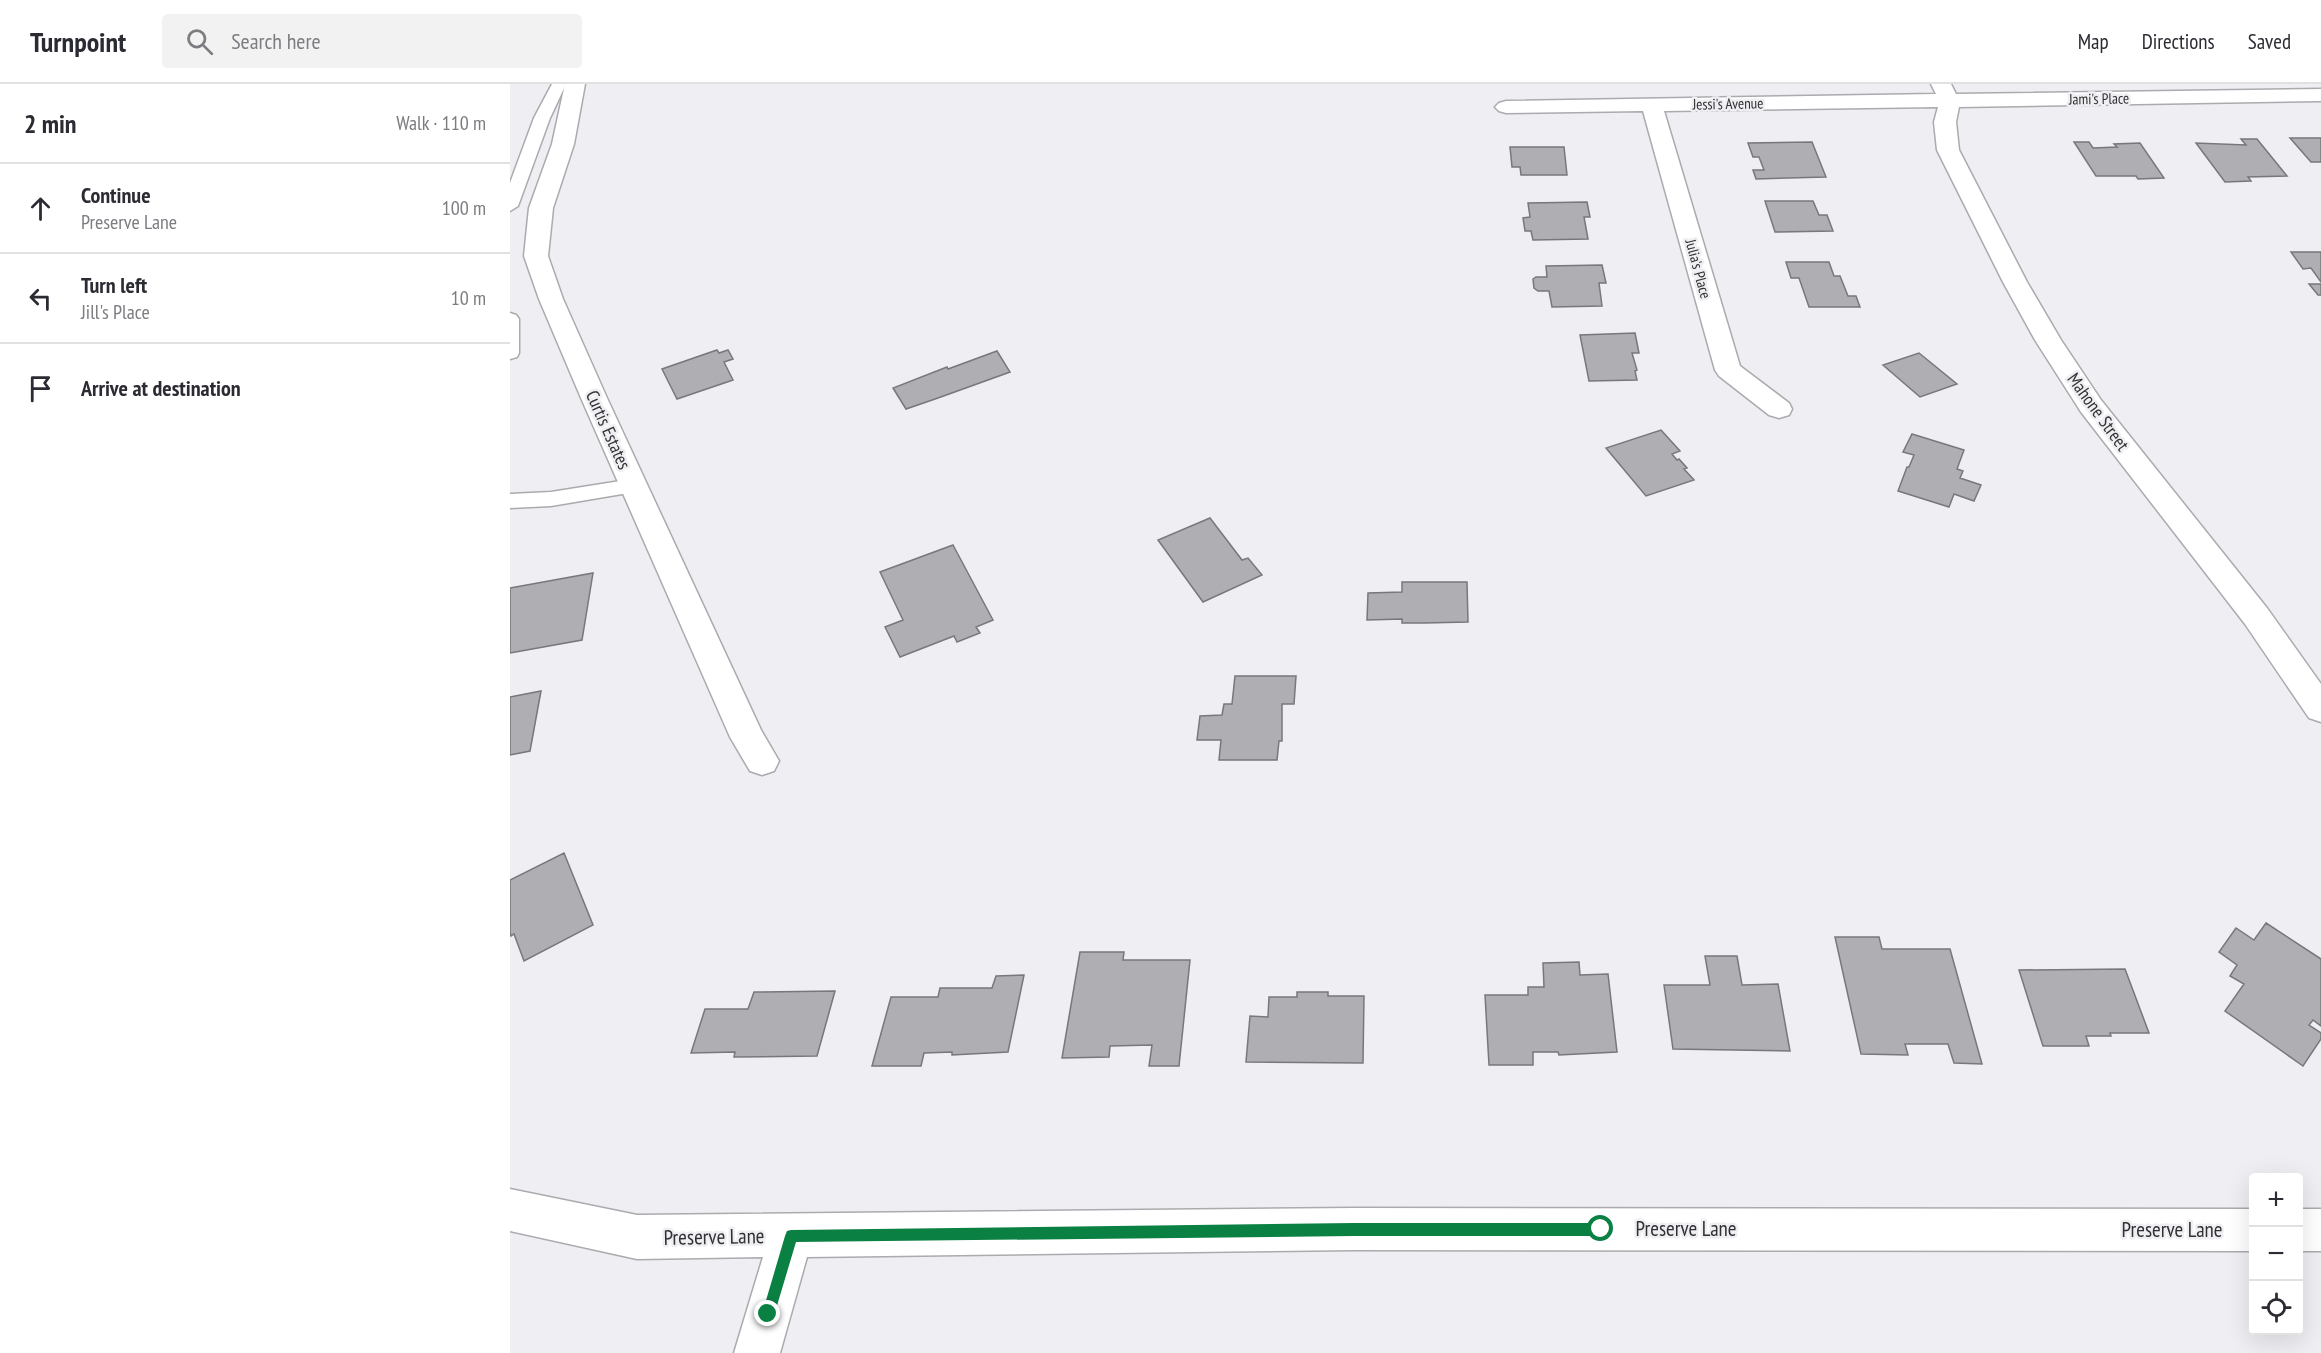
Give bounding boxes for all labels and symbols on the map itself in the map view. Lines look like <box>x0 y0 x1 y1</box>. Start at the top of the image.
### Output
street label: Jami's Place <box>2068 88 2129 109</box>
street label: Jessi's Avenue <box>1691 93 1764 114</box>
street label: Julia's Place <box>1681 236 1715 301</box>
street label: Mahone Street <box>2062 368 2134 455</box>
street label: Curtis Estates <box>581 387 636 473</box>
route start <box>1587 1215 1613 1241</box>
street label: Preserve Lane <box>1636 1215 1736 1242</box>
street label: Preserve Lane <box>2122 1216 2222 1243</box>
street label: Preserve Lane <box>663 1222 765 1251</box>
route end <box>754 1300 780 1326</box>

